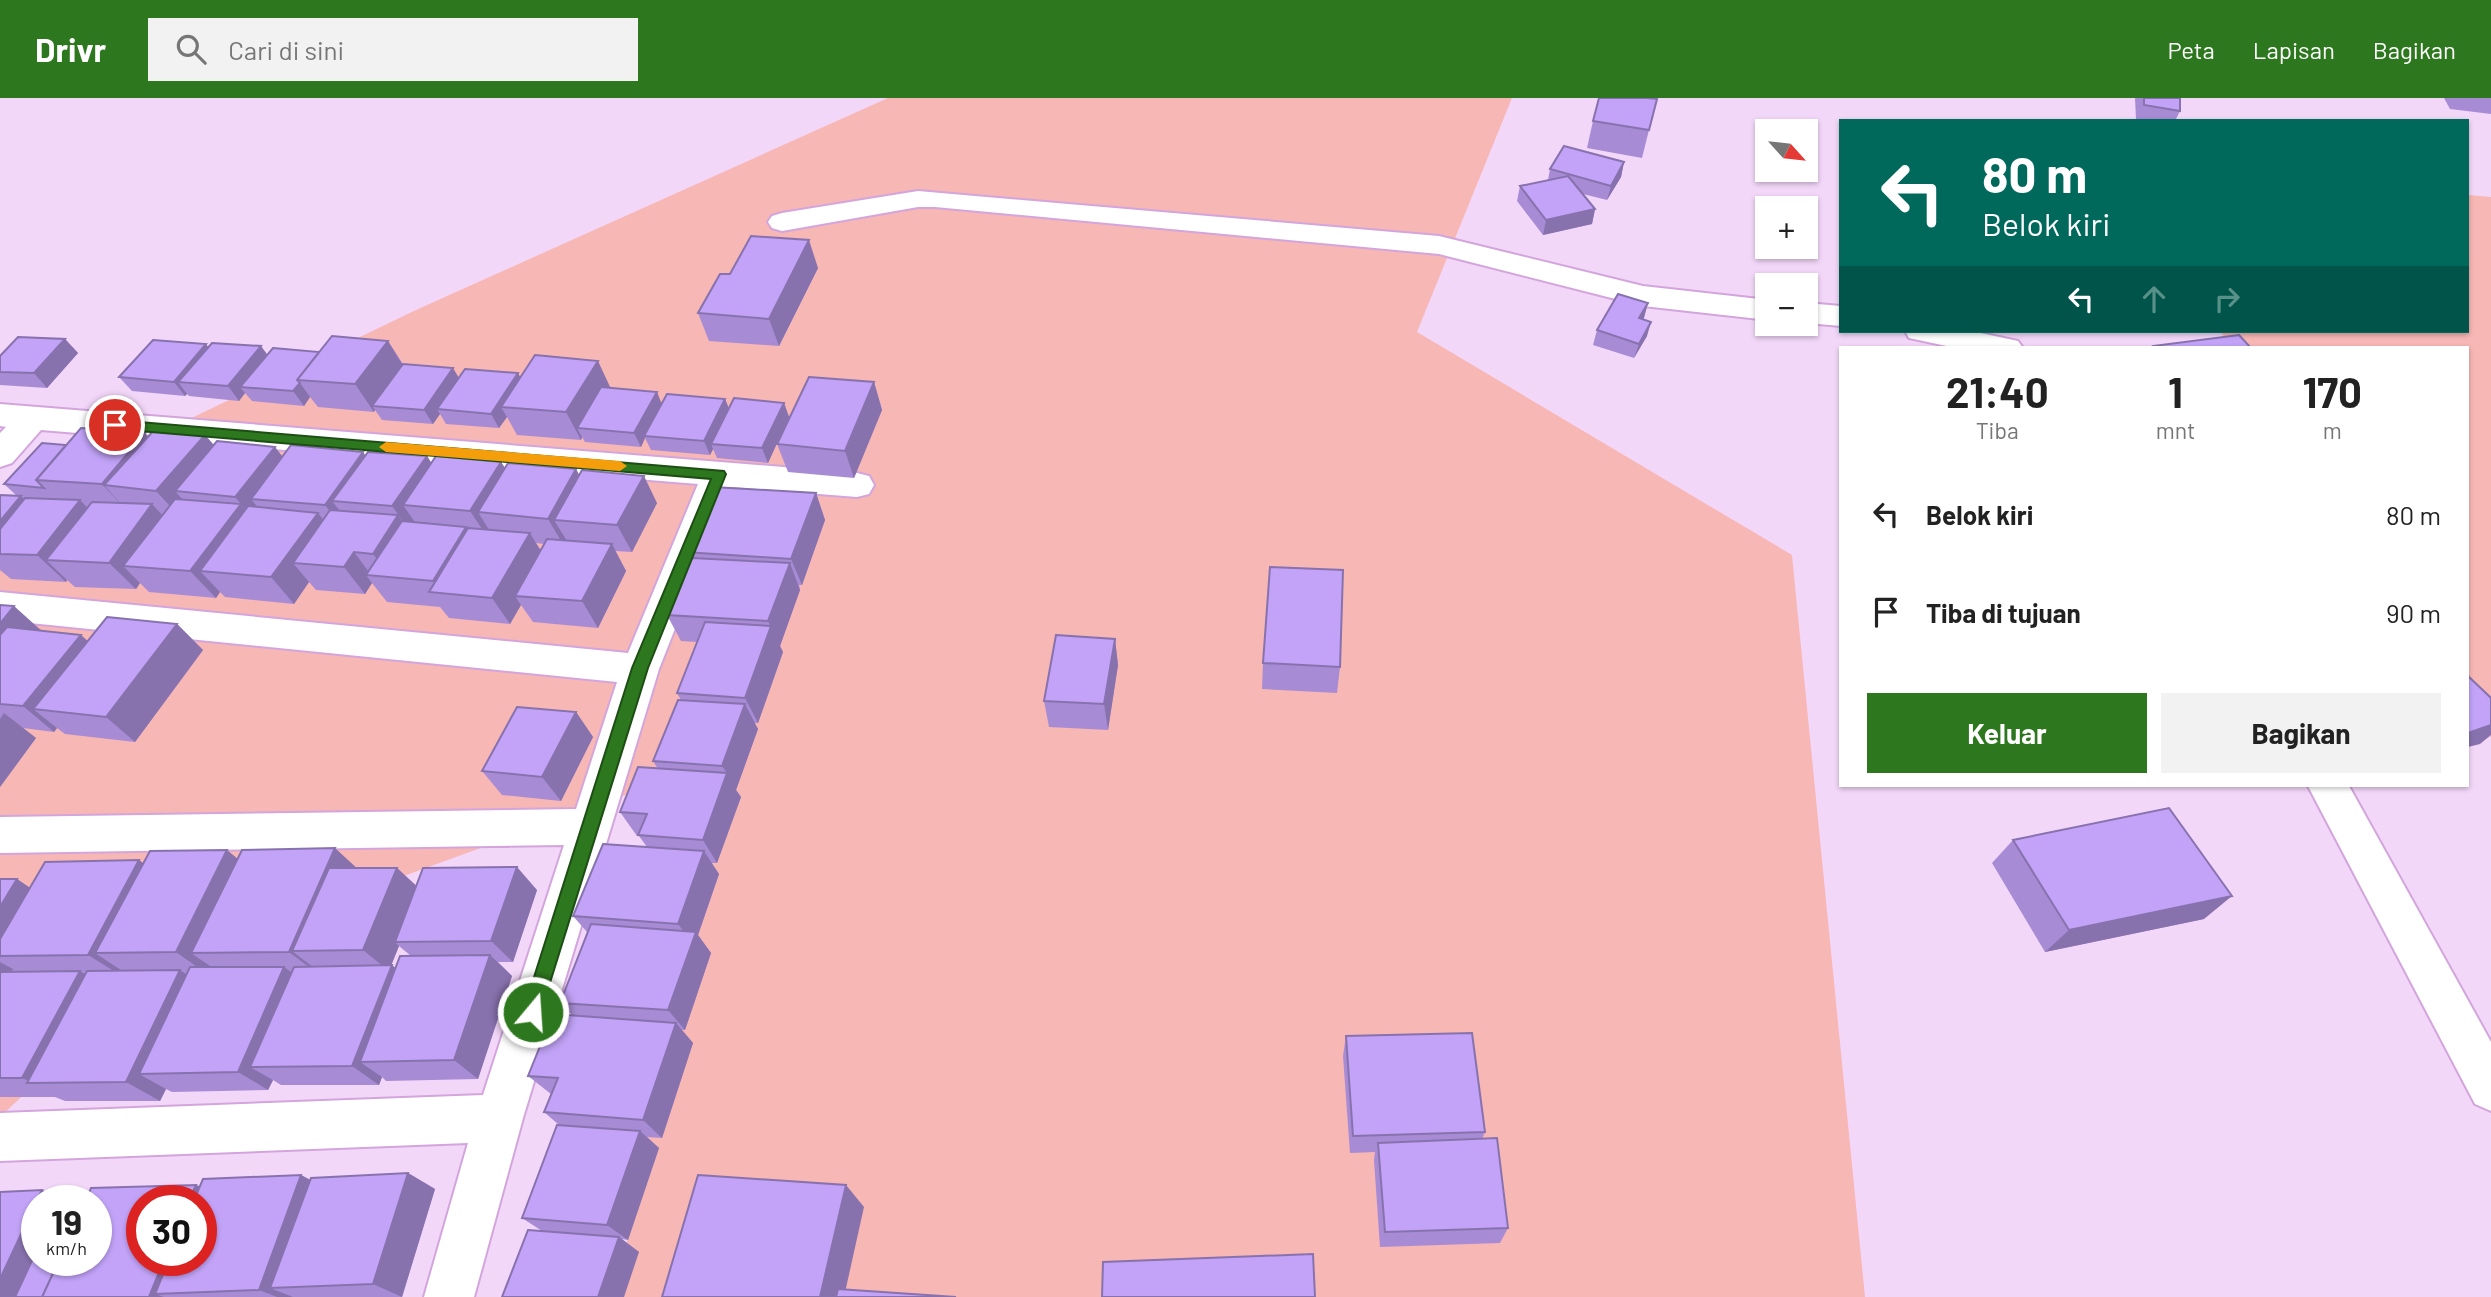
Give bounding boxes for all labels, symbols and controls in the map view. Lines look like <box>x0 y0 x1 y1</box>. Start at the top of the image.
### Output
search box <box>148 18 638 81</box>
text: Drivr <box>35 29 106 69</box>
icon: search <box>172 30 210 68</box>
text: Cari di sini <box>228 34 344 65</box>
text: Peta <box>2167 35 2215 64</box>
text: Lapisan <box>2253 35 2335 64</box>
text: Bagikan <box>2373 35 2456 64</box>
north arrow <box>1755 119 1818 182</box>
map controls <box>1755 119 1818 336</box>
text: 80 m <box>1982 144 2087 203</box>
icon: left <box>1867 147 1958 238</box>
button: + <box>1755 196 1818 259</box>
text: Belok kiri <box>1982 204 2110 242</box>
button: − <box>1755 273 1818 336</box>
icon: left <box>2062 280 2100 318</box>
icon: ahead <box>2135 280 2173 318</box>
icon: right <box>2208 280 2246 318</box>
text: 21:40 <box>1946 366 2049 416</box>
text: 1 <box>2168 366 2183 416</box>
text: 170 <box>2302 366 2362 416</box>
pin <box>85 395 145 455</box>
icon: arrive <box>96 406 134 444</box>
text: Tiba <box>1976 416 2019 444</box>
text: mnt <box>2156 416 2195 444</box>
text: m <box>2323 416 2342 444</box>
icon: left <box>1867 495 1905 533</box>
text: Belok kiri <box>1926 499 2033 530</box>
text: 80 m <box>2386 499 2441 530</box>
icon: arrive <box>1867 593 1905 631</box>
text: Tiba di tujuan <box>1926 597 2081 628</box>
text: 90 m <box>2386 597 2441 628</box>
button: Keluar <box>1867 693 2147 773</box>
button: Bagikan <box>2161 693 2441 773</box>
position arrow <box>496 975 570 1049</box>
speed limit sign: 30 <box>126 1185 217 1276</box>
text: 19 <box>51 1200 82 1242</box>
text: km/h <box>46 1237 87 1259</box>

